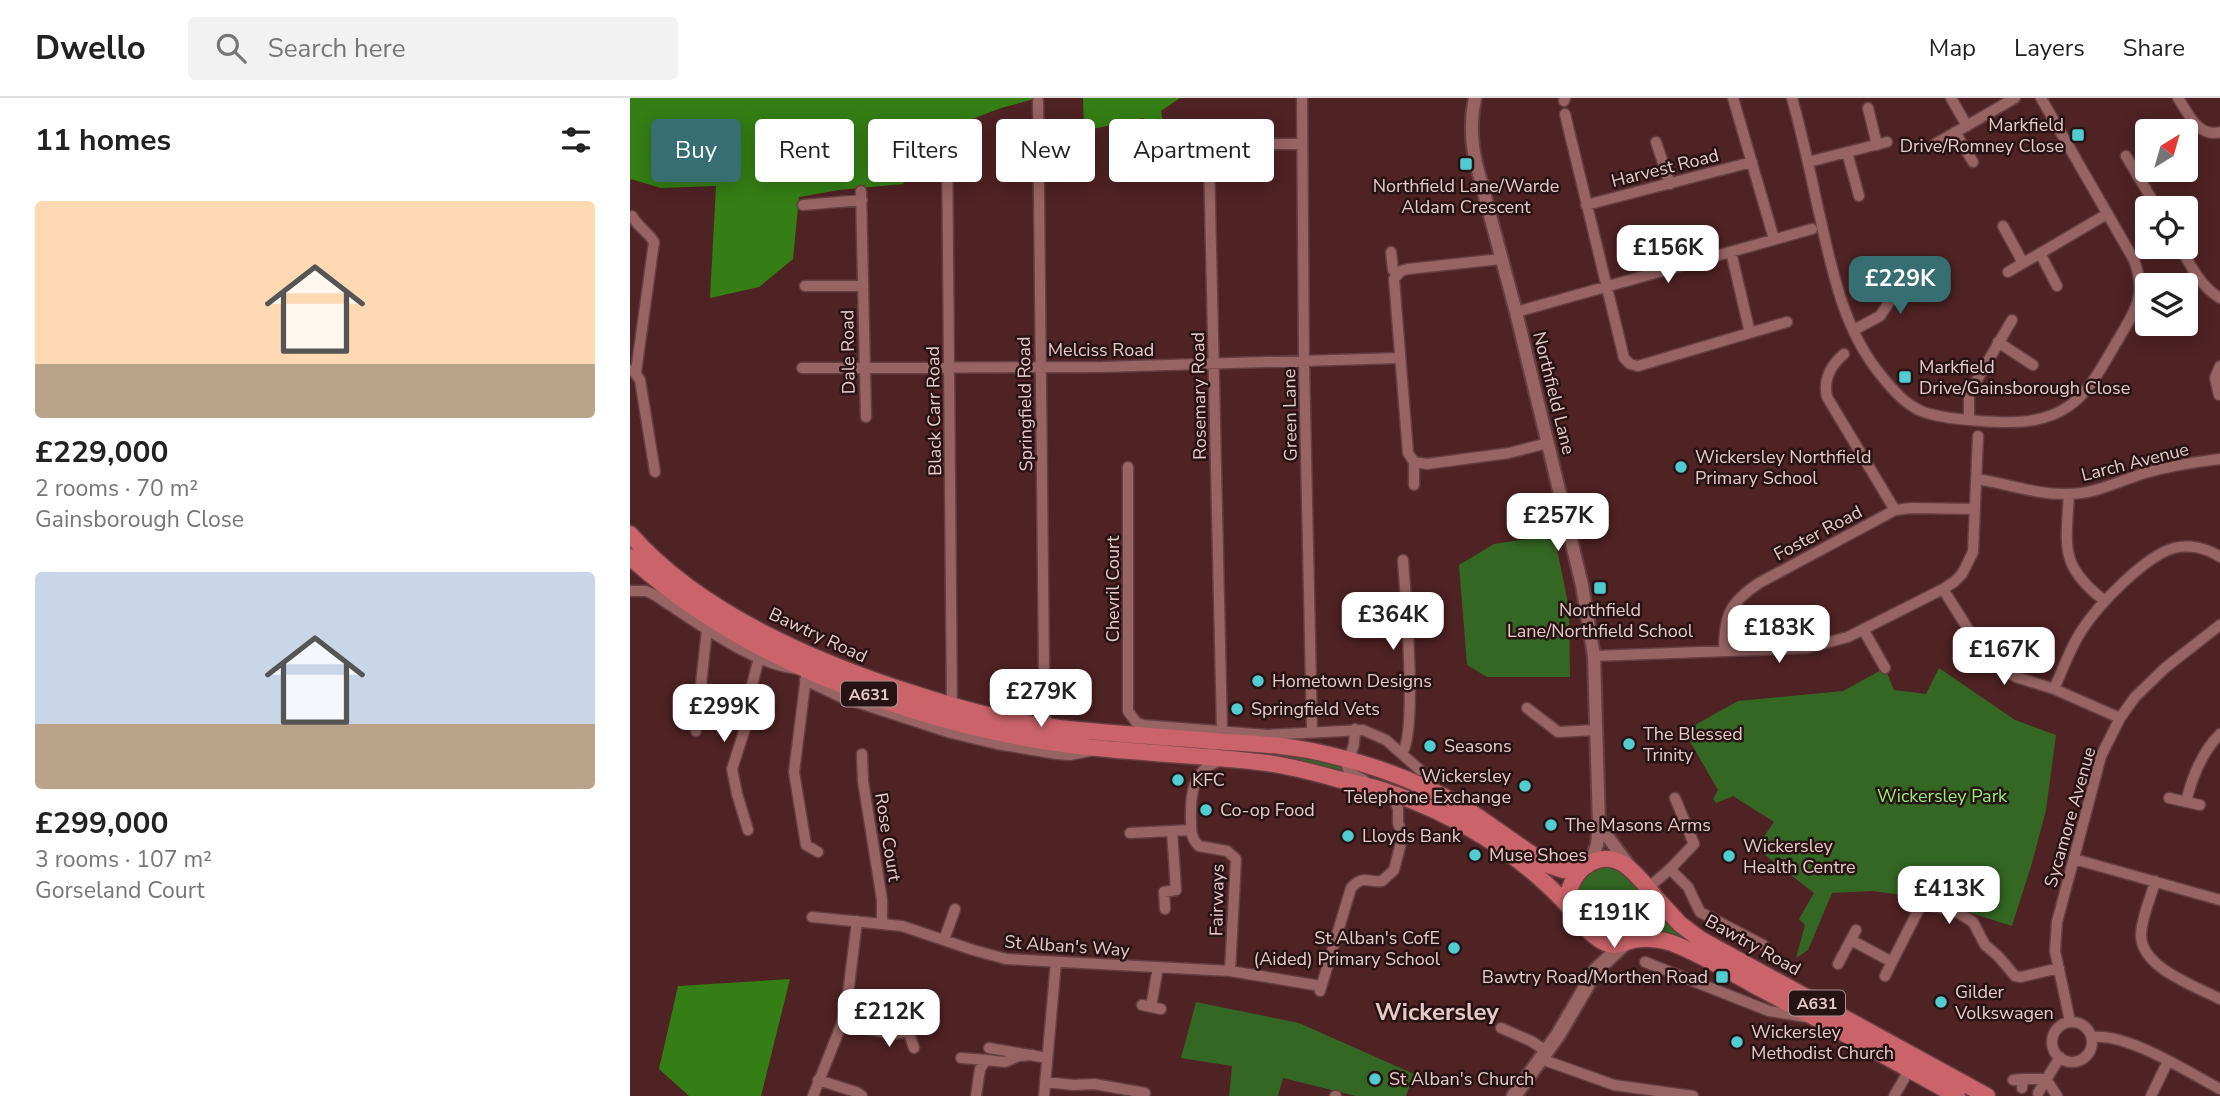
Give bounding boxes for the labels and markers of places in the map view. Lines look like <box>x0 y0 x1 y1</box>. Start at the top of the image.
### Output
place label: Markfield Drive/Romney Close <box>1900 113 2064 158</box>
marker: Markfield Drive/Romney Close <box>2070 127 2086 143</box>
marker: Northfield Lane/Warde Aldam Crescent <box>1458 156 1474 172</box>
place label: Northfield Lane/Warde Aldam Crescent <box>1373 174 1559 219</box>
pin: £156K <box>1619 226 1717 285</box>
pin: £229K <box>1851 256 1949 316</box>
place label: Markfield Drive/Gainsborough Close <box>1919 355 2130 400</box>
marker: Markfield Drive/Gainsborough Close <box>1897 369 1913 385</box>
place label: Wickersley Northfield Primary School <box>1695 445 1871 490</box>
marker: Wickersley Northfield Primary School <box>1673 459 1689 475</box>
pin: £257K <box>1509 494 1607 553</box>
marker: Northfield Lane/Northfield School <box>1592 580 1608 596</box>
pin: £364K <box>1344 592 1442 652</box>
place label: Northfield Lane/Northfield School <box>1507 598 1694 643</box>
pin: £183K <box>1730 606 1828 665</box>
pin: £167K <box>1955 628 2053 687</box>
place label: Hometown Designs <box>1272 669 1432 693</box>
pin: £279K <box>992 670 1090 729</box>
marker: Hometown Designs <box>1250 673 1266 689</box>
pin: £299K <box>675 684 773 744</box>
place label: Springfield Vets <box>1251 697 1380 721</box>
marker: Springfield Vets <box>1229 701 1245 717</box>
place label: The Blessed Trinity <box>1643 722 1743 767</box>
place label: Seasons <box>1444 734 1512 758</box>
marker: The Blessed Trinity <box>1621 736 1637 752</box>
marker: Seasons <box>1422 738 1438 754</box>
place label: Wickersley Telephone Exchange <box>1344 764 1512 809</box>
place label: KFC <box>1192 768 1225 792</box>
marker: KFC <box>1170 772 1186 788</box>
marker: Wickersley Telephone Exchange <box>1517 778 1533 794</box>
place label: Co-op Food <box>1220 798 1315 822</box>
marker: Co-op Food <box>1198 802 1214 818</box>
place label: The Masons Arms <box>1565 813 1711 837</box>
marker: The Masons Arms <box>1543 817 1559 833</box>
place label: Lloyds Bank <box>1362 824 1462 848</box>
marker: Lloyds Bank <box>1340 828 1356 844</box>
place label: Wickersley Health Centre <box>1743 834 1856 879</box>
place label: Muse Shoes <box>1489 843 1587 867</box>
marker: Muse Shoes <box>1467 847 1483 863</box>
marker: Wickersley Health Centre <box>1721 848 1737 864</box>
pin: £413K <box>1900 866 1998 926</box>
pin: £191K <box>1565 890 1663 950</box>
place label: St Alban's CofE (Aided) Primary School <box>1253 926 1441 971</box>
marker: St Alban's CofE (Aided) Primary School <box>1446 940 1462 956</box>
place label: Bawtry Road/Morthen Road <box>1482 965 1708 989</box>
marker: Bawtry Road/Morthen Road <box>1714 969 1730 985</box>
place label: Gilder Volkswagen <box>1954 980 2054 1025</box>
pin: £212K <box>840 990 938 1049</box>
marker: Gilder Volkswagen <box>1933 994 1949 1010</box>
place label: Wickersley Methodist Church <box>1751 1020 1894 1065</box>
marker: Wickersley Methodist Church <box>1729 1034 1745 1050</box>
place label: St Alban's Church <box>1389 1067 1534 1091</box>
marker: St Alban's Church <box>1367 1071 1383 1087</box>

